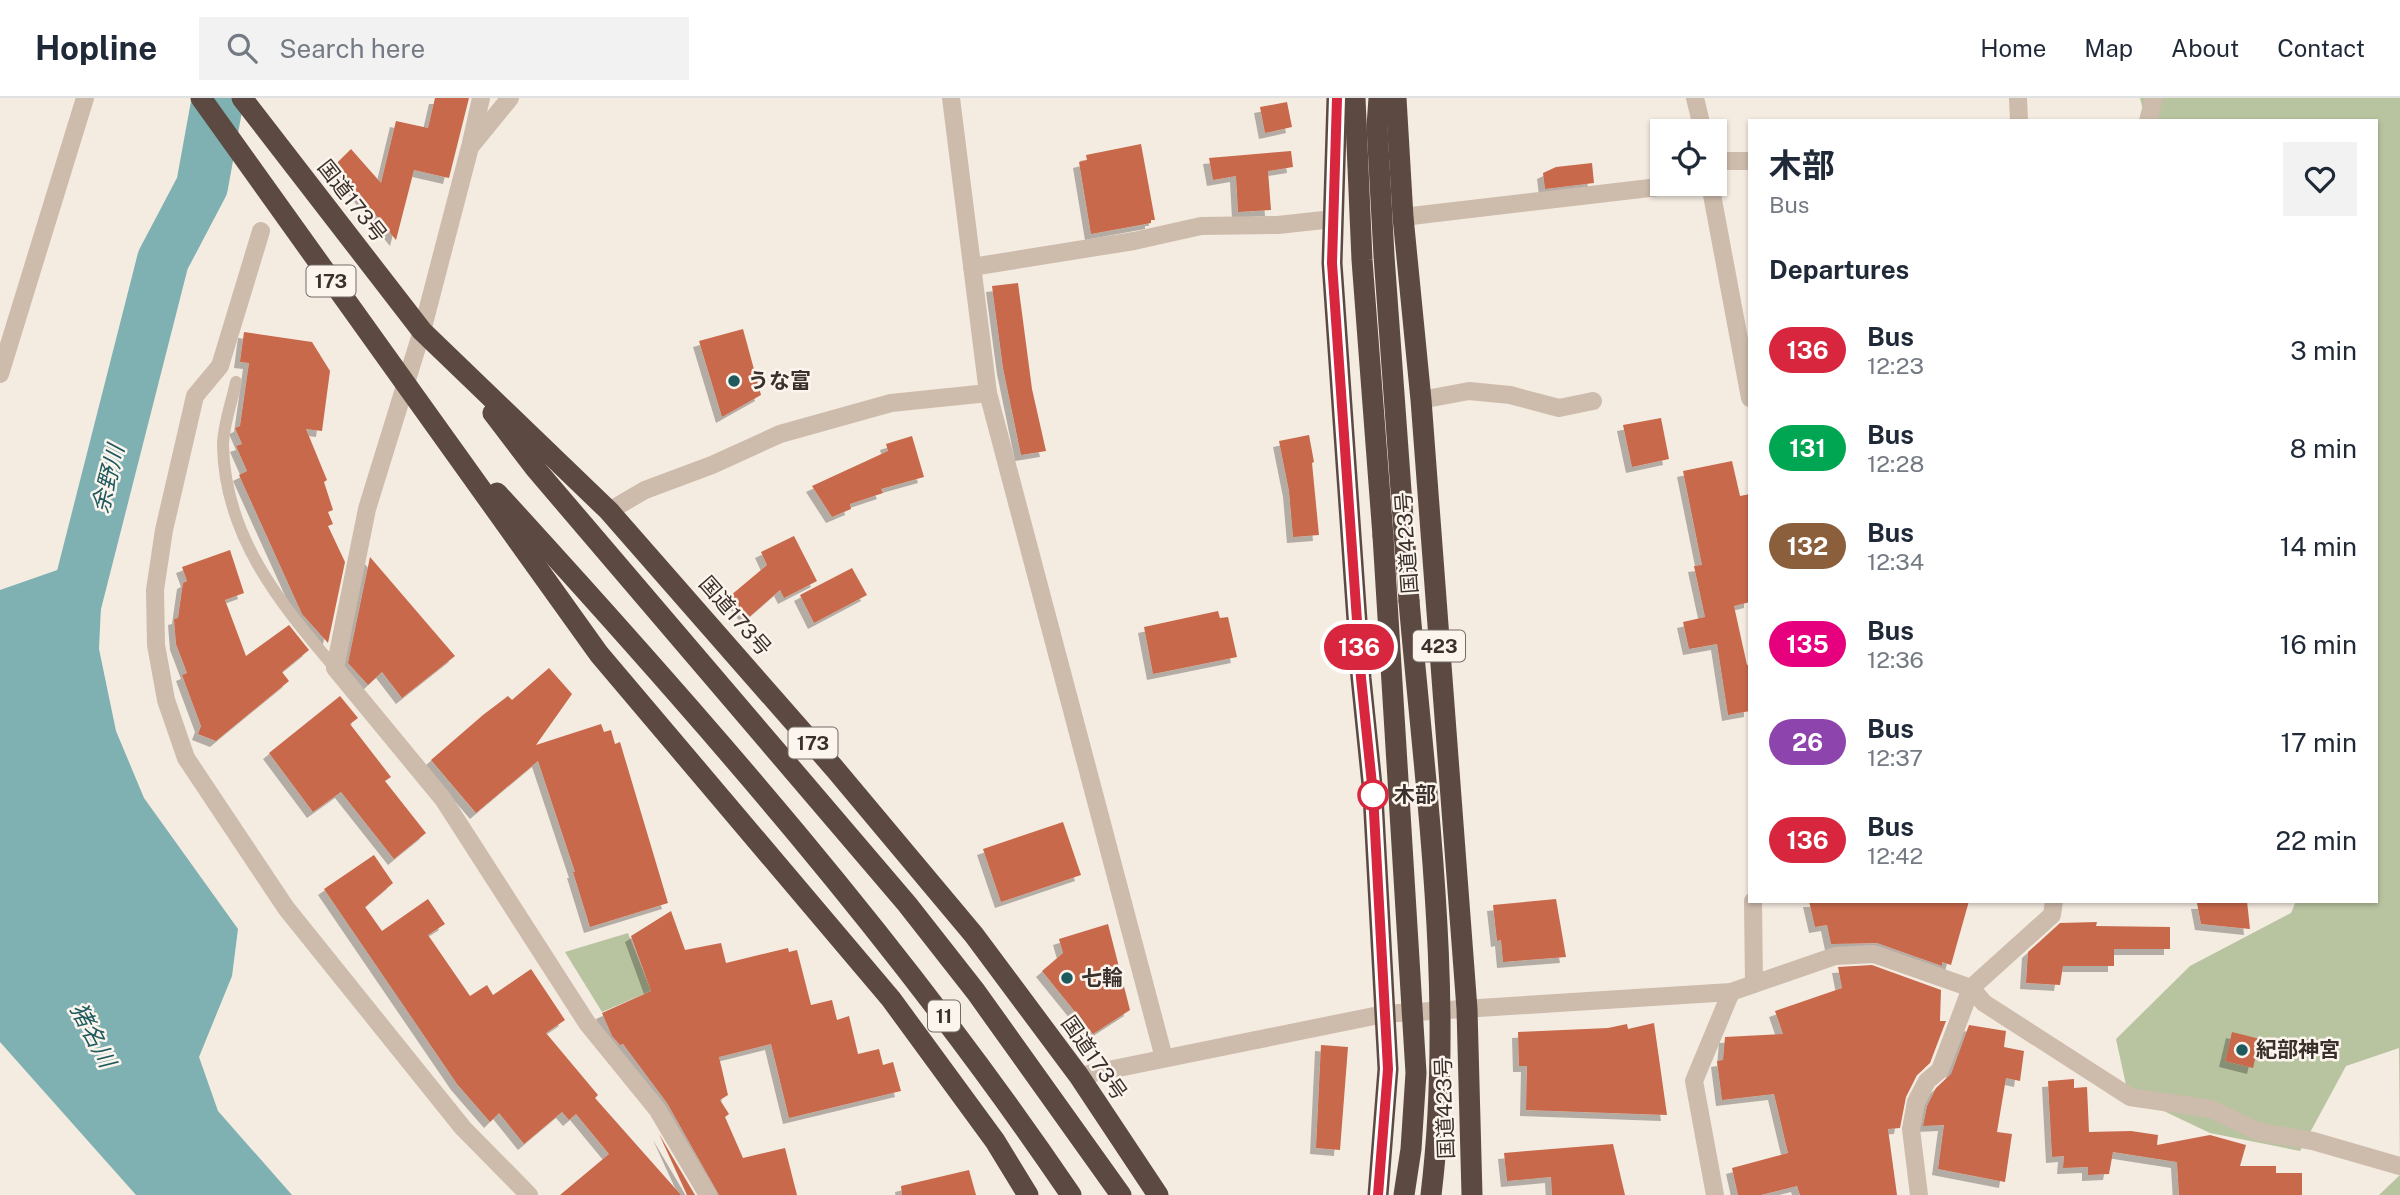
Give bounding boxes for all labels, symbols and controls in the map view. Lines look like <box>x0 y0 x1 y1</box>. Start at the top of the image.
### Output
search box <box>199 17 689 80</box>
text: Hopline <box>35 29 157 67</box>
icon: search <box>223 29 261 67</box>
text: Search here <box>279 33 425 64</box>
text: Home <box>1980 34 2046 62</box>
text: Map <box>2084 34 2133 62</box>
text: About <box>2171 34 2239 62</box>
text: Contact <box>2277 34 2365 62</box>
map controls <box>1650 119 1727 196</box>
button: locate <box>1650 119 1727 196</box>
button: heart <box>2283 142 2357 216</box>
text: 木部 <box>1769 146 1835 184</box>
street label: 国道173号 <box>313 155 392 247</box>
text: Bus <box>1769 191 1809 218</box>
text: Departures <box>1769 254 1909 285</box>
road number: 173 <box>306 266 356 296</box>
text: Bus <box>1867 321 1914 352</box>
text: 3 min <box>2290 335 2357 366</box>
text: 136 <box>1786 336 1829 364</box>
text: 12:23 <box>1867 352 1924 379</box>
place label: うな富 <box>748 368 811 393</box>
marker: うな富 <box>726 373 742 389</box>
text: Bus <box>1867 419 1914 450</box>
text: 8 min <box>2290 433 2357 464</box>
text: 131 <box>1789 434 1826 462</box>
water label: 余野川 <box>86 439 130 516</box>
text: 12:28 <box>1867 450 1924 477</box>
street label: 国道423号 <box>1390 491 1423 595</box>
text: Bus <box>1867 517 1914 548</box>
text: 14 min <box>2280 531 2357 562</box>
text: 132 <box>1787 532 1828 560</box>
text: 12:34 <box>1867 548 1924 575</box>
street label: 国道173号 <box>694 571 777 660</box>
text: Bus <box>1867 615 1914 646</box>
line badge: 136 <box>1319 624 1399 670</box>
text: 16 min <box>2280 629 2357 660</box>
text: 135 <box>1786 630 1829 658</box>
road number: 423 <box>1413 631 1465 662</box>
text: 136 <box>1338 633 1380 661</box>
text: 12:36 <box>1867 646 1924 673</box>
text: Bus <box>1867 713 1914 744</box>
text: 17 min <box>2280 727 2357 758</box>
road number: 173 <box>788 728 838 758</box>
text: 26 <box>1792 728 1823 756</box>
text: 12:37 <box>1867 744 1923 771</box>
marker: 木部 <box>1358 780 1388 810</box>
place label: 木部 <box>1394 782 1436 807</box>
text: Bus <box>1867 811 1914 842</box>
text: 22 min <box>2276 825 2357 856</box>
text: 136 <box>1786 826 1829 854</box>
text: 12:42 <box>1867 842 1923 869</box>
place label: 七輪 <box>1081 965 1123 990</box>
marker: 七輪 <box>1059 970 1075 986</box>
water label: 猪名川 <box>65 998 123 1074</box>
road number: 11 <box>928 1000 960 1032</box>
street label: 国道173号 <box>1056 1011 1132 1105</box>
place label: 紀部神宮 <box>2256 1037 2340 1062</box>
marker: 紀部神宮 <box>2234 1042 2250 1058</box>
street label: 国道423号 <box>1430 1057 1459 1159</box>

